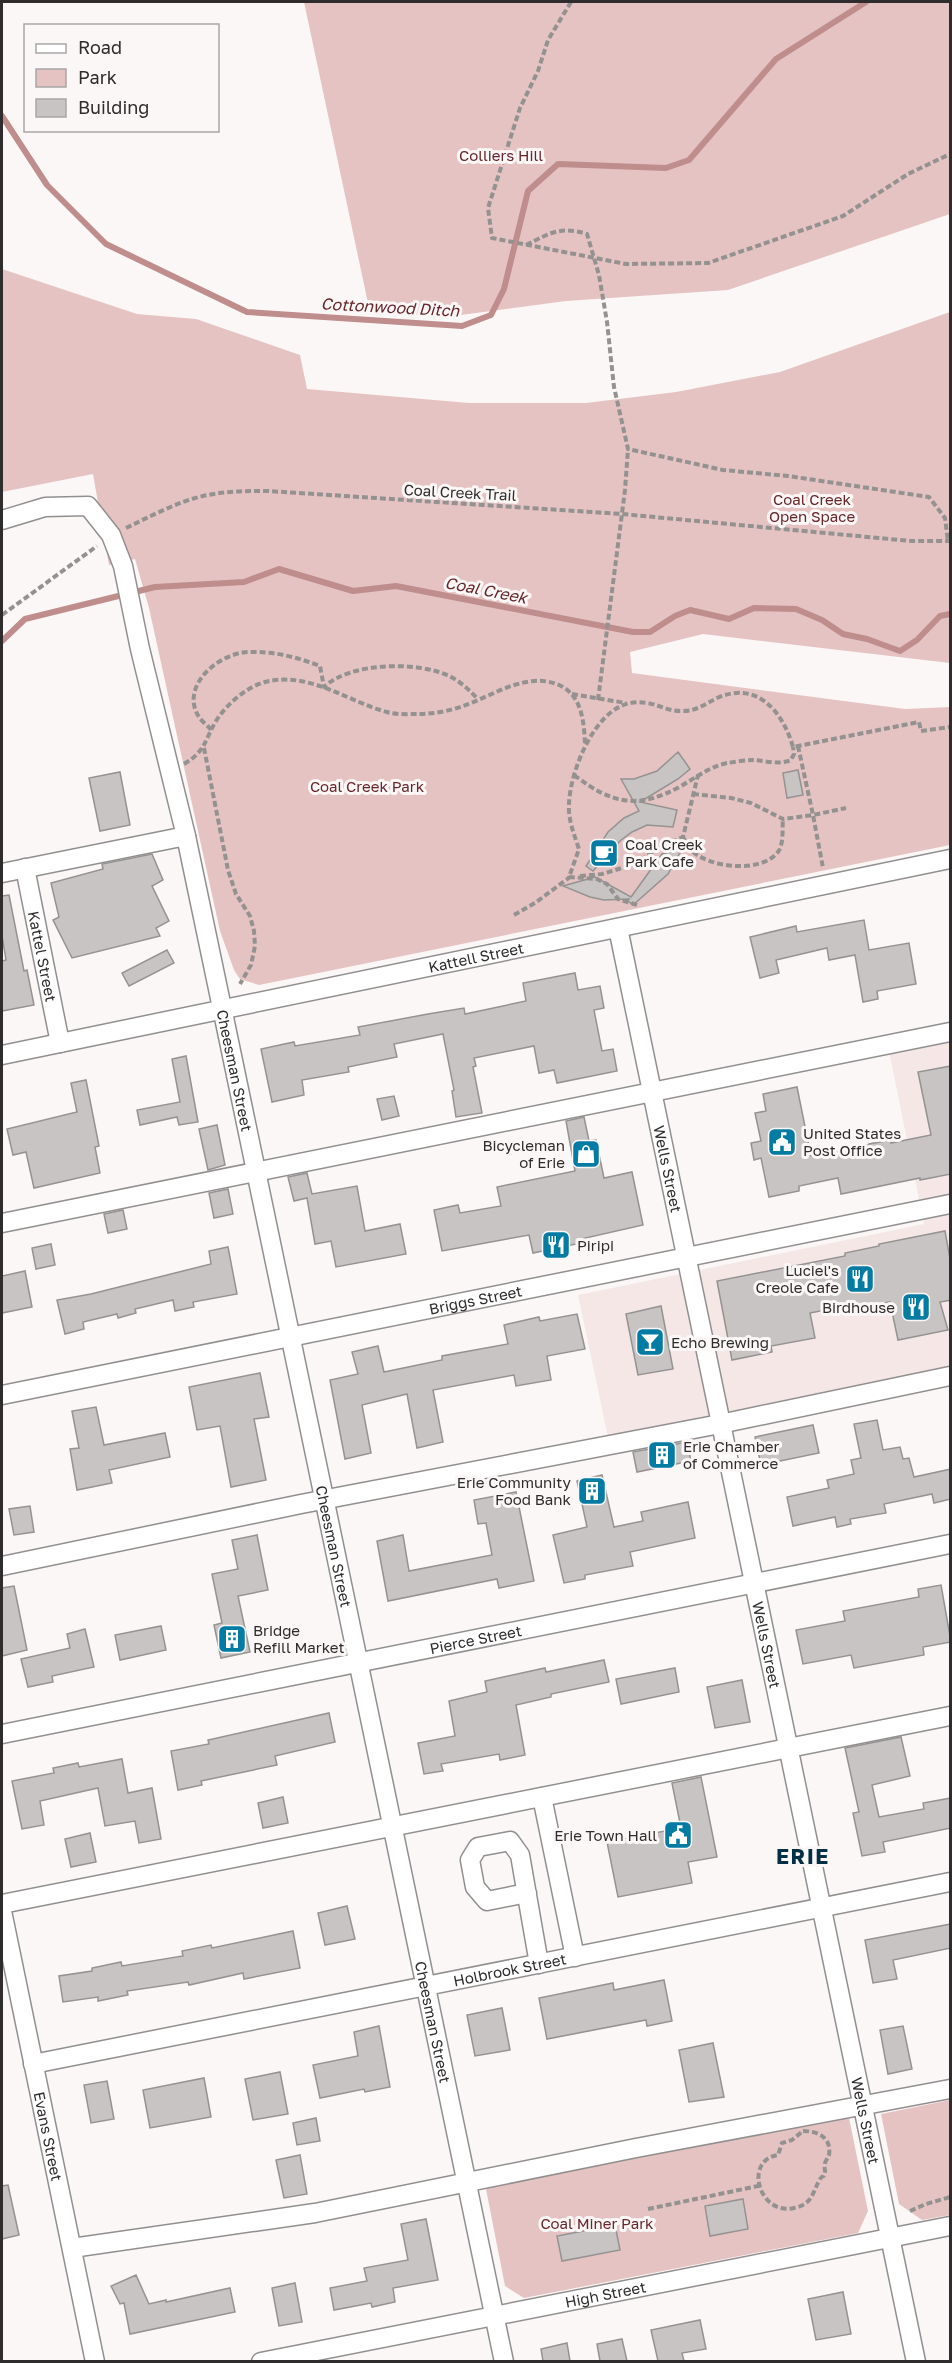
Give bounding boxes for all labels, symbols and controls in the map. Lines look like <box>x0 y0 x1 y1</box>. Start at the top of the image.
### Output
legend <box>24 24 219 132</box>
text: Road <box>78 36 122 58</box>
text: Park <box>78 66 117 88</box>
text: Building <box>78 96 149 118</box>
park label: Colliers Hill <box>459 146 543 164</box>
water label: Cottonwood Ditch <box>320 293 461 321</box>
street label: Coal Creek Trail <box>403 480 517 504</box>
park label: Coal Creek Open Space <box>769 490 855 525</box>
water label: Coal Creek <box>443 572 531 608</box>
park label: Coal Creek Park <box>310 777 425 795</box>
place label: Coal Creek Park Cafe <box>625 835 704 870</box>
cafe icon: Coal Creek Park Cafe <box>588 837 620 869</box>
street label: Kattel Street <box>25 909 61 1003</box>
street label: Kattell Street <box>427 938 525 976</box>
street label: Cheesman Street <box>214 1008 256 1133</box>
street label: Wells Street <box>650 1124 686 1214</box>
place label: United States Post Office <box>803 1124 901 1159</box>
public building icon: United States Post Office <box>766 1126 798 1158</box>
place label: Bicycleman of Erie <box>482 1136 565 1171</box>
shop icon: Bicycleman of Erie <box>570 1138 602 1170</box>
restaurant icon: Piripi <box>540 1229 572 1261</box>
place label: Piripi <box>577 1236 614 1254</box>
place label: Luciel's Creole Cafe <box>756 1261 839 1296</box>
restaurant icon: Luciel's Creole Cafe <box>844 1263 876 1295</box>
street label: Briggs Street <box>427 1281 524 1318</box>
restaurant icon: Birdhouse <box>900 1291 932 1323</box>
place label: Birdhouse <box>822 1298 895 1316</box>
bar icon: Echo Brewing <box>634 1326 666 1358</box>
place label: Echo Brewing <box>671 1333 769 1351</box>
place label: Erie Chamber of Commerce <box>683 1437 780 1472</box>
building icon: Erie Chamber of Commerce <box>646 1439 678 1471</box>
place label: Erie Community Food Bank <box>457 1473 572 1508</box>
building icon: Erie Community Food Bank <box>576 1475 608 1507</box>
street label: Cheesman Street <box>313 1484 356 1609</box>
street label: Wells Street <box>749 1600 785 1690</box>
place label: Bridge Refill Market <box>253 1621 345 1656</box>
street label: Pierce Street <box>428 1621 523 1657</box>
building icon: Bridge Refill Market <box>216 1623 248 1655</box>
public building icon: Erie Town Hall <box>662 1819 694 1851</box>
place label: Erie Town Hall <box>554 1826 657 1844</box>
district label: ERIE <box>776 1843 830 1869</box>
street label: Holbrook Street <box>452 1949 568 1989</box>
street label: Cheesman Street <box>412 1959 455 2085</box>
street label: Wells Street <box>848 2075 884 2166</box>
street label: Evans Street <box>30 2090 66 2183</box>
park label: Coal Miner Park <box>540 2214 654 2232</box>
street label: High Street <box>563 2277 647 2311</box>

